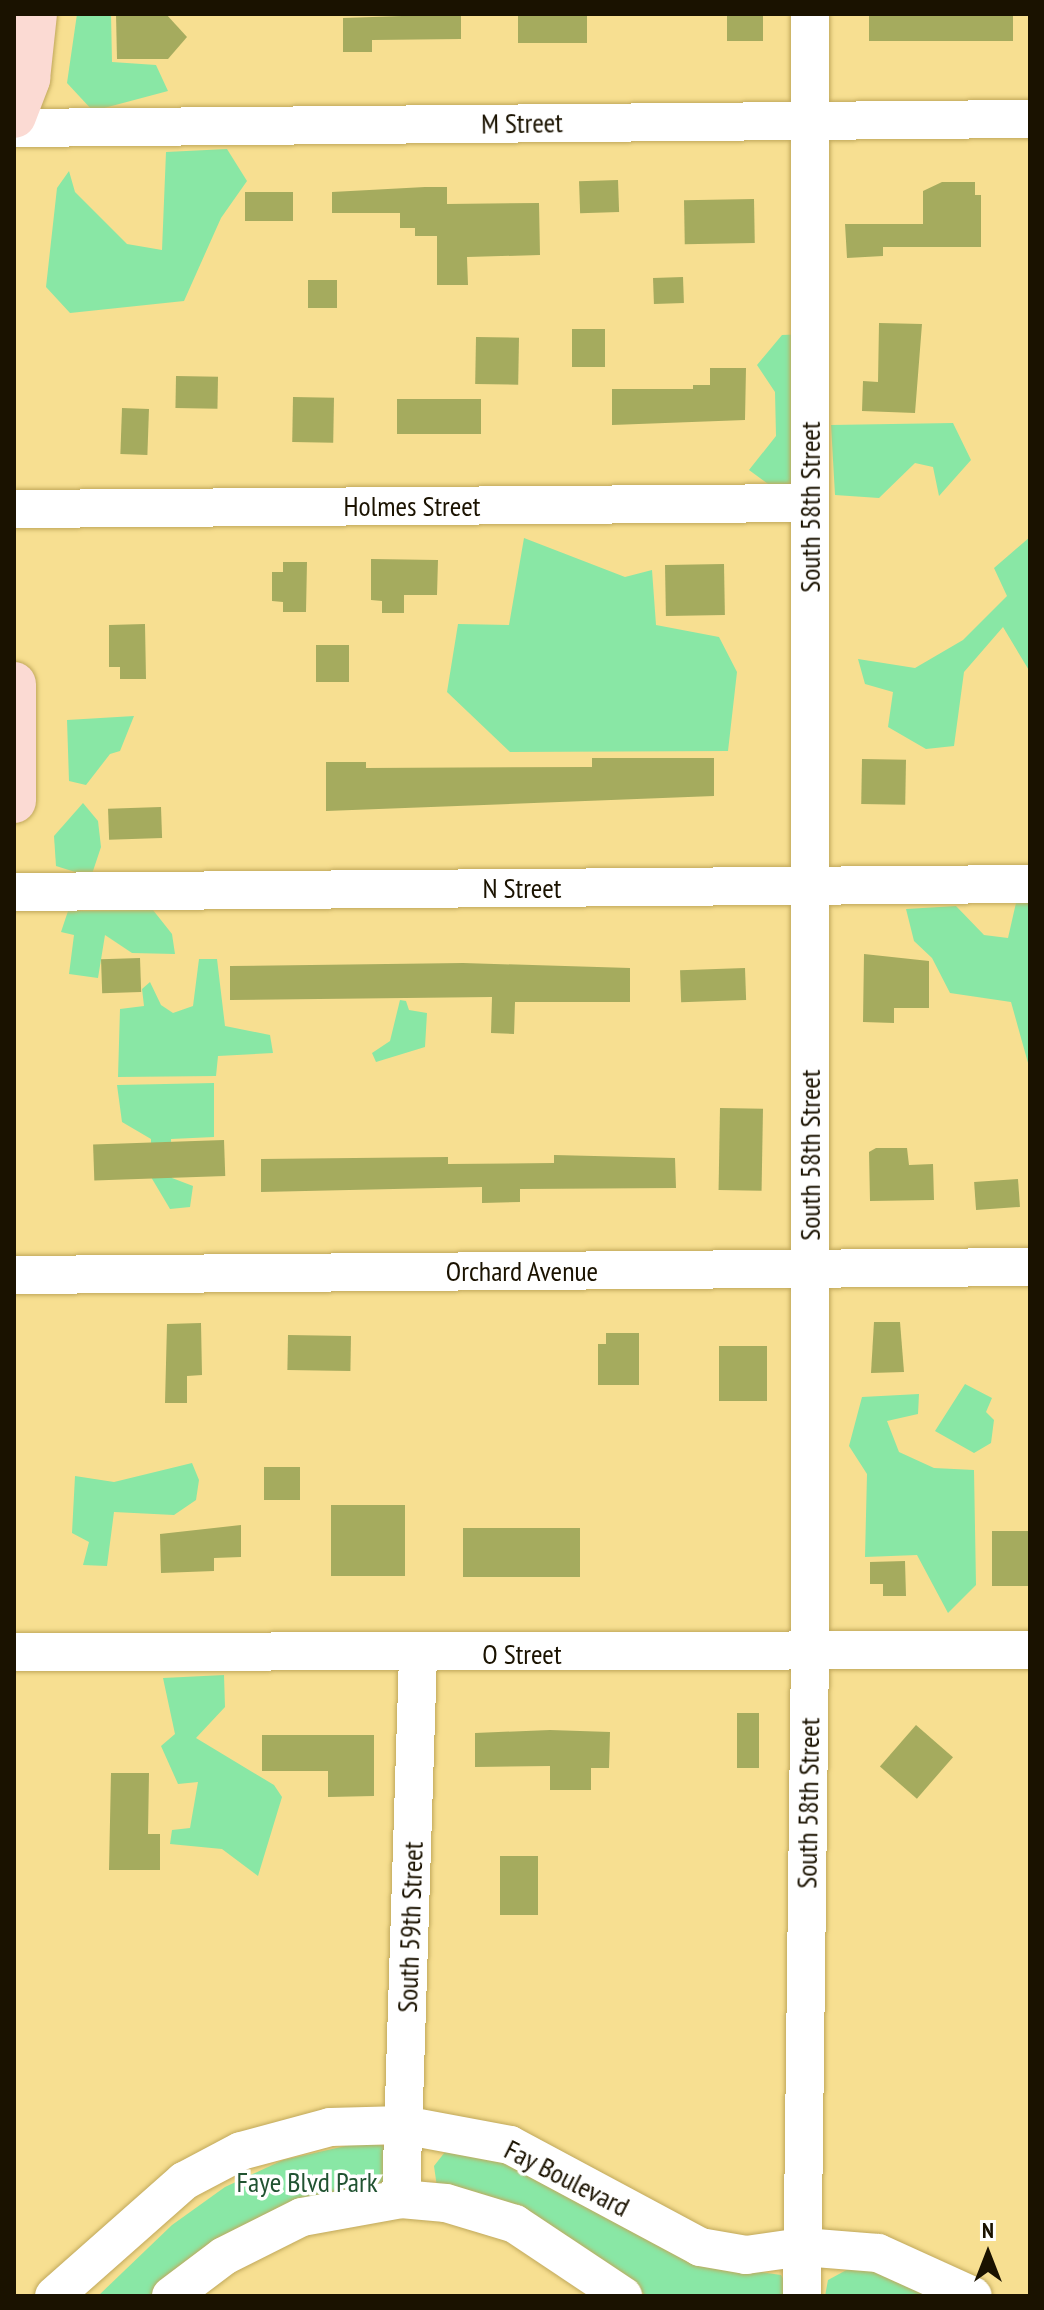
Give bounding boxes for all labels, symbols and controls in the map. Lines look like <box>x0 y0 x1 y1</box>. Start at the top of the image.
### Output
street label: M Street <box>481 105 563 141</box>
street label: South 58th Street <box>793 421 827 593</box>
street label: Holmes Street <box>344 489 480 523</box>
street label: N Street <box>483 871 561 905</box>
street label: South 58th Street <box>793 1069 827 1241</box>
street label: Orchard Avenue <box>445 1254 599 1288</box>
street label: O Street <box>482 1637 562 1671</box>
street label: South 58th Street <box>790 1717 826 1889</box>
street label: South 59th Street <box>390 1841 430 2013</box>
street label: Fay Boulevard <box>499 2132 635 2224</box>
park label: Faye Blvd Park <box>236 2165 378 2199</box>
north arrow <box>948 2214 1028 2294</box>
text: N <box>982 2216 994 2244</box>

